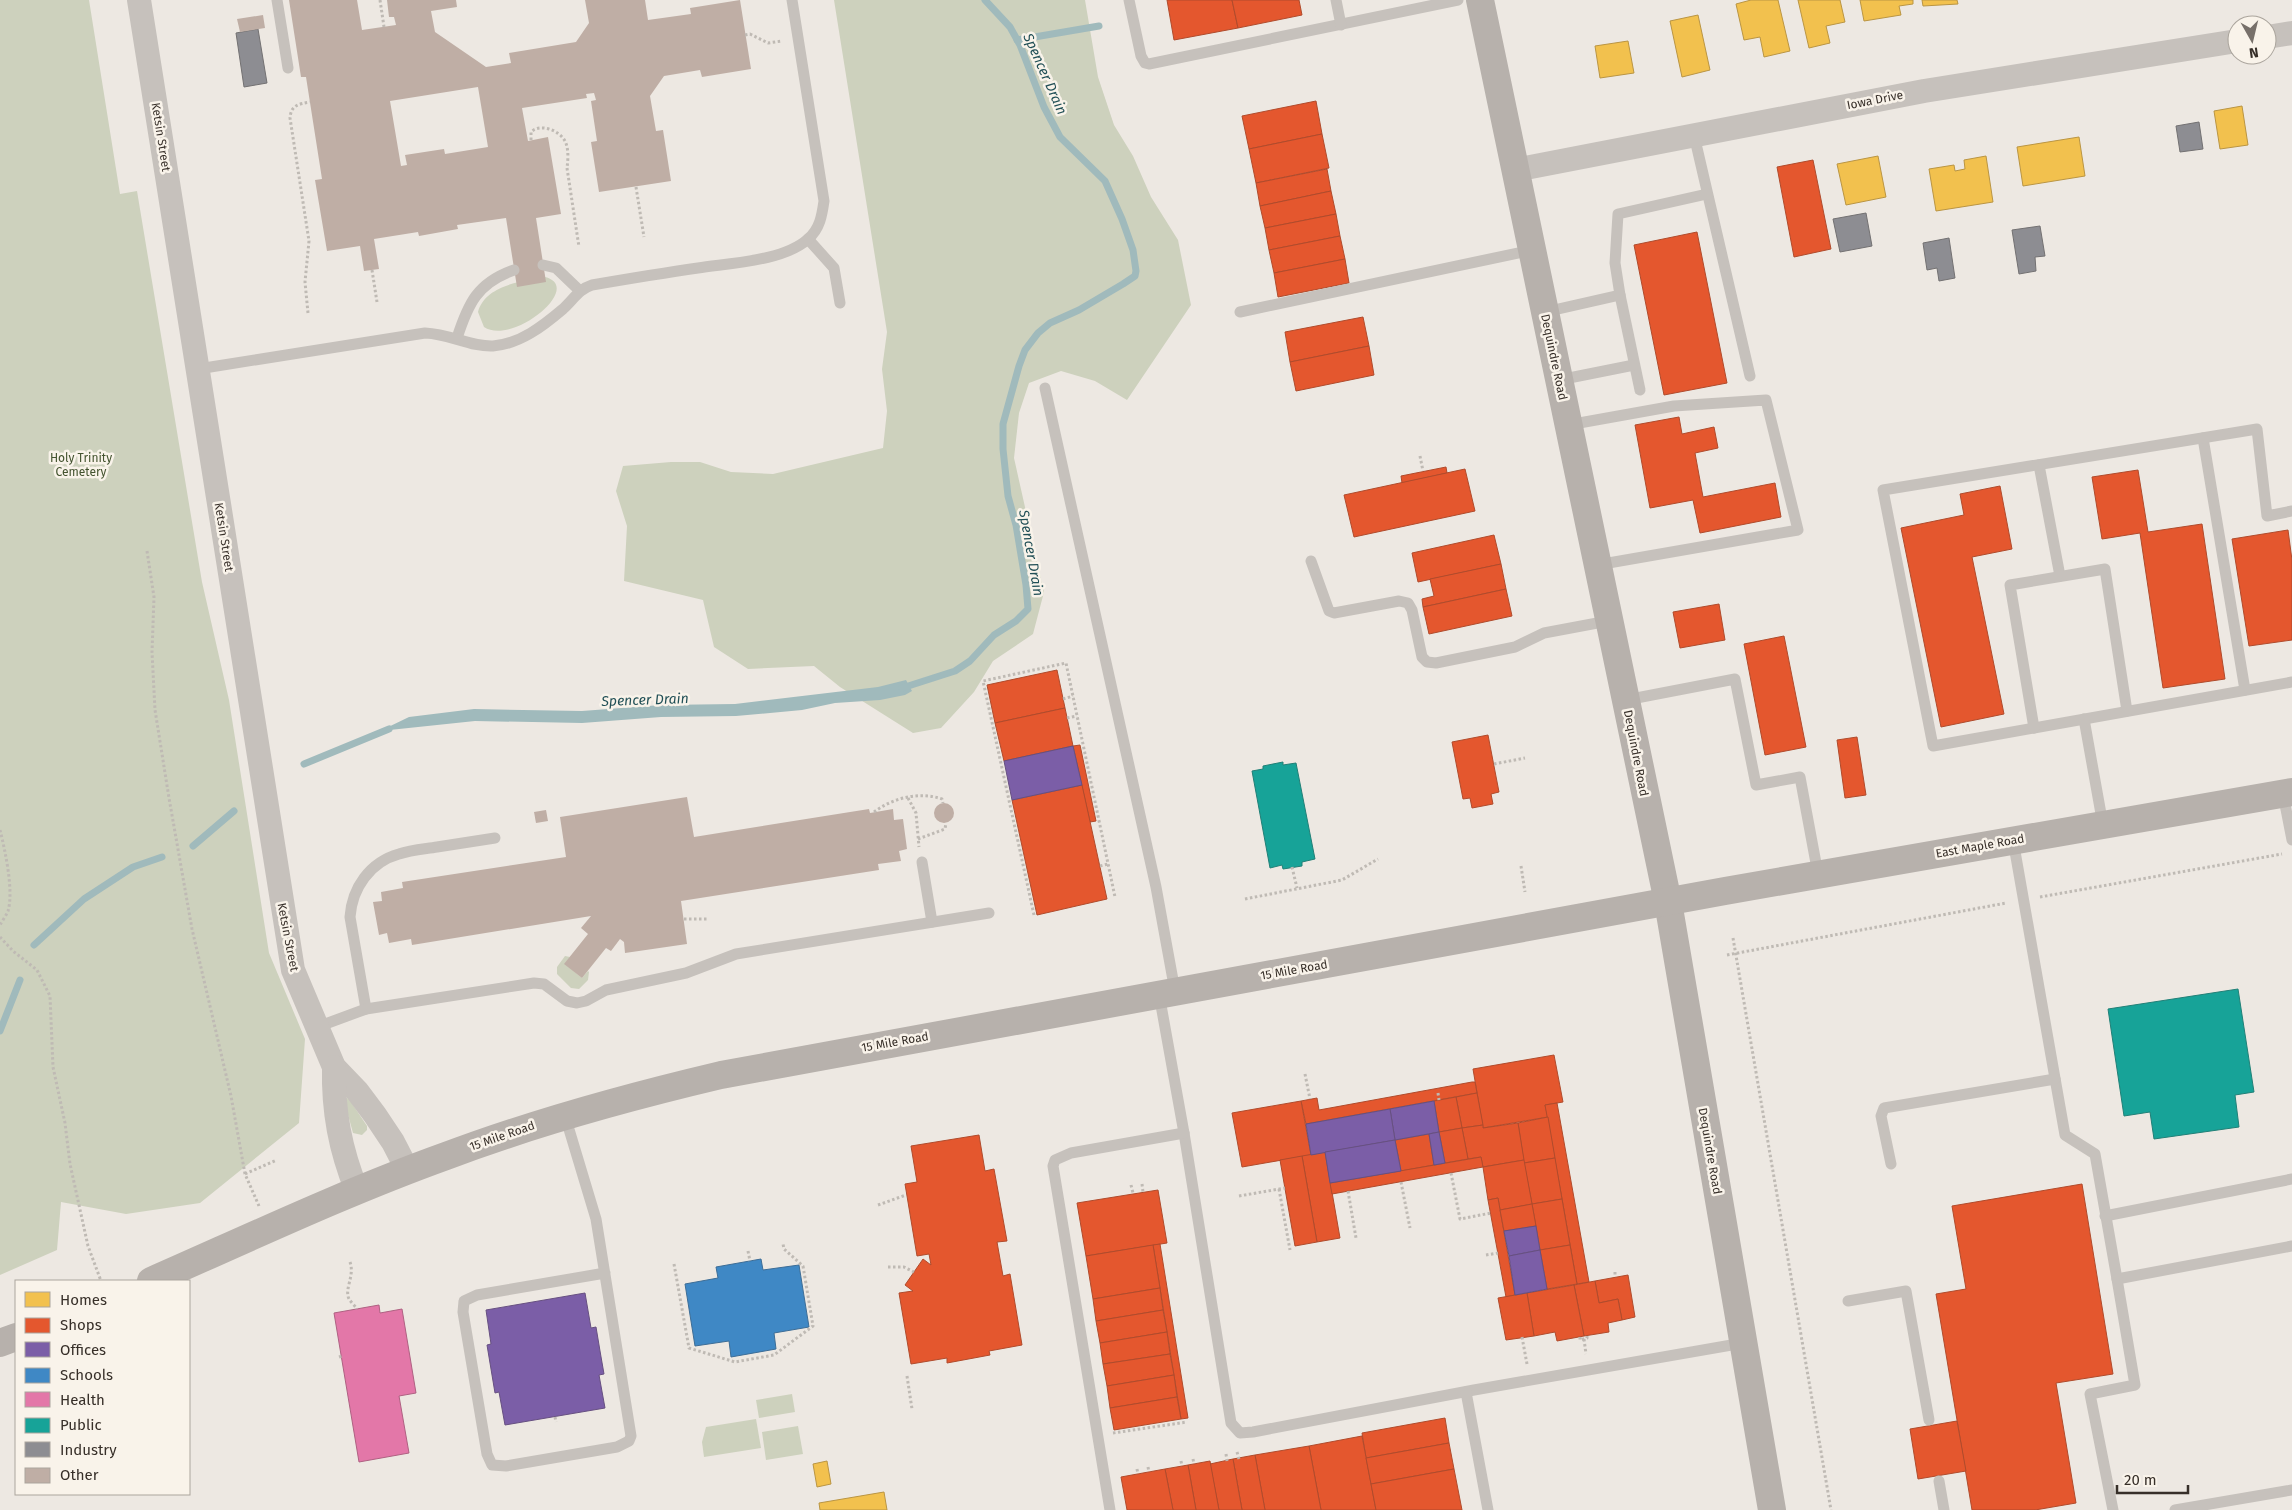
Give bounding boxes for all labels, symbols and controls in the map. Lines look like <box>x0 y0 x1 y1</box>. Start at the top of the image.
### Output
north arrow <box>2227 15 2277 65</box>
water label: Spencer Drain <box>1019 30 1071 117</box>
text: N <box>2248 43 2260 61</box>
street label: Iowa Drive <box>1846 88 1904 112</box>
street label: Ketsin Street <box>149 102 173 173</box>
street label: Dequindre Road <box>1538 313 1570 401</box>
park label: Holy Trinity Cemetery <box>50 451 112 479</box>
street label: Ketsin Street <box>212 502 236 573</box>
water label: Spencer Drain <box>1015 508 1047 598</box>
water label: Spencer Drain <box>600 690 689 710</box>
street label: Dequindre Road <box>1621 709 1651 797</box>
street label: East Maple Road <box>1935 831 2025 861</box>
street label: Ketsin Street <box>274 902 302 973</box>
street label: 15 Mile Road <box>1259 957 1329 983</box>
street label: 15 Mile Road <box>860 1029 930 1055</box>
street label: Dequindre Road <box>1695 1107 1725 1195</box>
street label: 15 Mile Road <box>468 1118 536 1154</box>
legend <box>15 1280 190 1495</box>
text: Homes <box>60 1291 107 1309</box>
text: Shops <box>60 1316 102 1334</box>
text: Offices <box>60 1341 106 1359</box>
text: Schools <box>60 1366 113 1384</box>
text: Health <box>60 1391 105 1409</box>
text: Public <box>60 1416 102 1434</box>
text: Industry <box>60 1441 117 1459</box>
scale bar <box>2117 1462 2188 1494</box>
text: Other <box>60 1466 99 1484</box>
text: 20 m <box>2124 1471 2157 1489</box>

